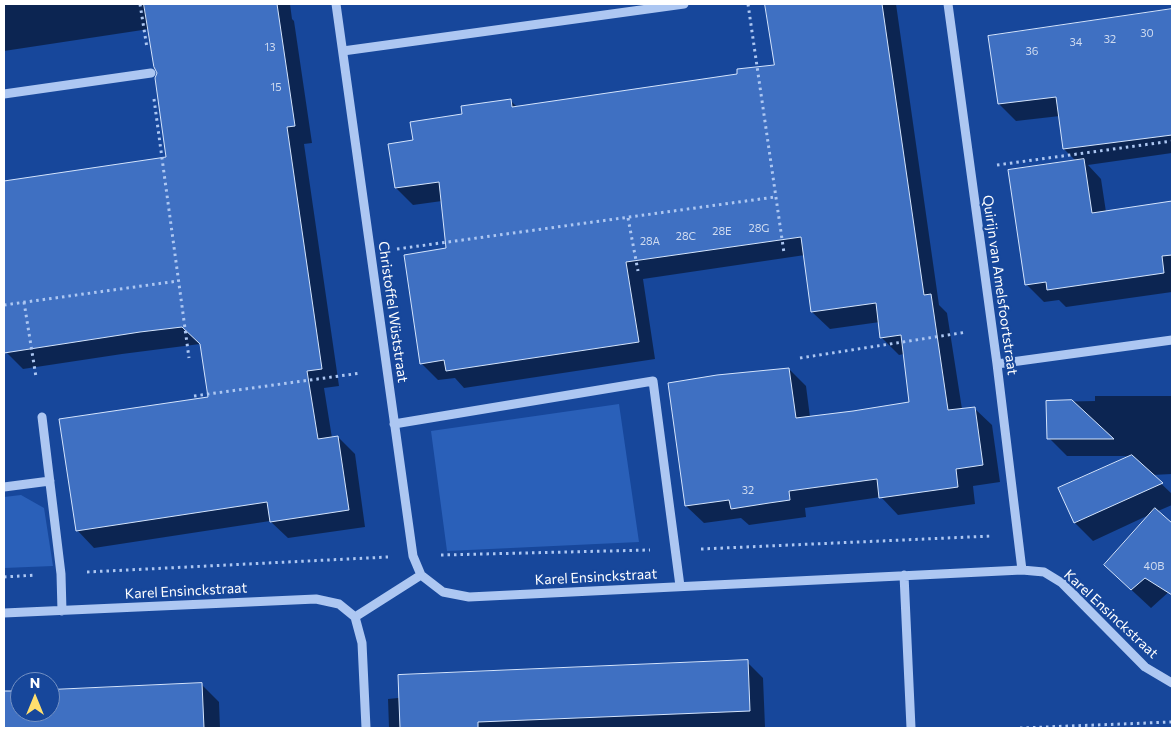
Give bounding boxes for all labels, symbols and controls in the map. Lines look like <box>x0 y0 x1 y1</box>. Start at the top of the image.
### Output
house number: 30 <box>1140 26 1154 40</box>
house number: 32 <box>1104 32 1116 46</box>
house number: 34 <box>1070 35 1082 49</box>
house number: 13 <box>265 40 275 54</box>
house number: 36 <box>1026 44 1038 58</box>
house number: 15 <box>270 80 282 94</box>
street label: Quirijn van Amelsfoortstraat <box>979 194 1021 376</box>
house number: 28G <box>749 221 769 235</box>
house number: 28E <box>712 224 732 238</box>
house number: 28C <box>676 229 696 243</box>
house number: 28A <box>640 234 660 248</box>
street label: Christoffel Wüststraat <box>375 240 411 384</box>
house number: 32 <box>742 483 754 497</box>
house number: 40B <box>1144 559 1164 573</box>
street label: Karel Ensinckstraat <box>534 565 658 589</box>
street label: Karel Ensinckstraat <box>1061 566 1161 662</box>
street label: Karel Ensinckstraat <box>124 579 248 603</box>
north arrow <box>10 672 60 722</box>
text: N <box>30 674 40 691</box>

